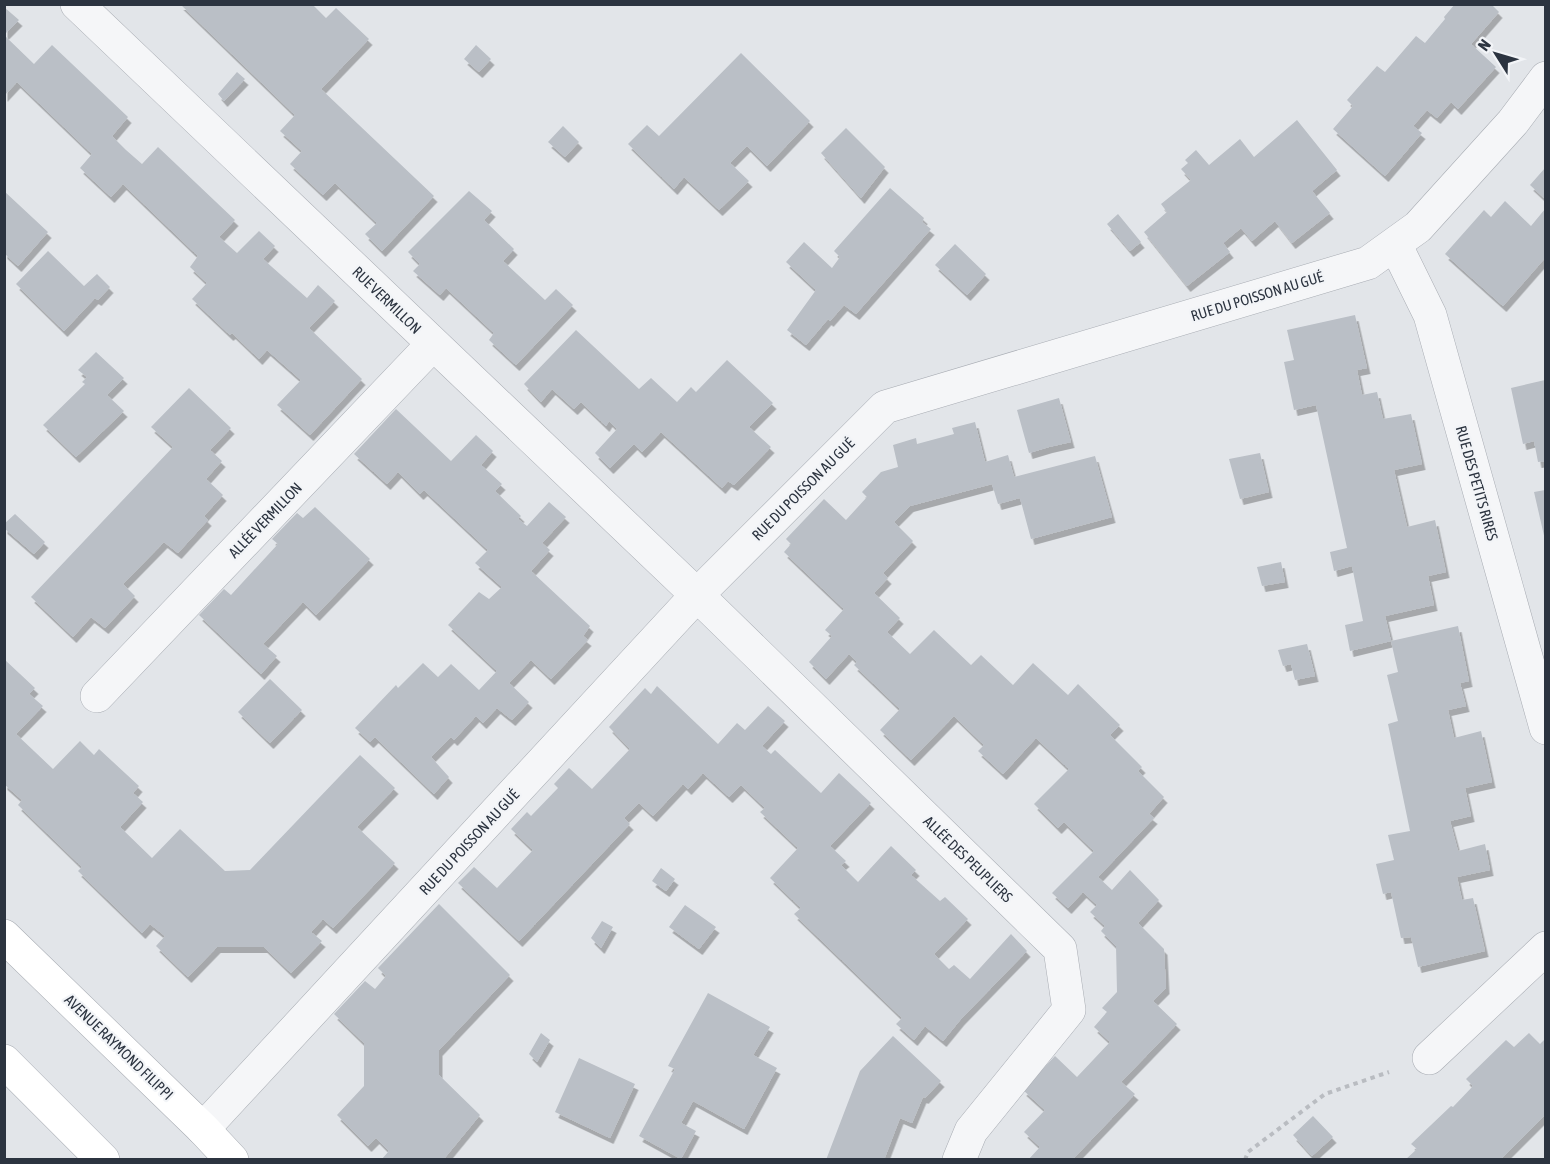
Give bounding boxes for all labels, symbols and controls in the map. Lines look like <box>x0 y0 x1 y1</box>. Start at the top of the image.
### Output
north arrow <box>1466 24 1526 84</box>
text: N <box>1474 36 1494 54</box>
street label: RUE VERMILLON <box>349 263 425 337</box>
street label: RUE DU POISSON AU GUÉ <box>1189 268 1326 324</box>
street label: RUE DES PETITS RIRES <box>1452 424 1502 542</box>
street label: RUE DU POISSON AU GUÉ <box>748 434 858 544</box>
street label: ALLÉE VERMILLON <box>225 479 305 561</box>
street label: RUE DU POISSON AU GUÉ <box>416 785 523 898</box>
street label: ALLÉE DES PEUPLIERS <box>920 812 1016 906</box>
street label: AVENUE RAYMOND FILIPPI <box>61 991 177 1103</box>

